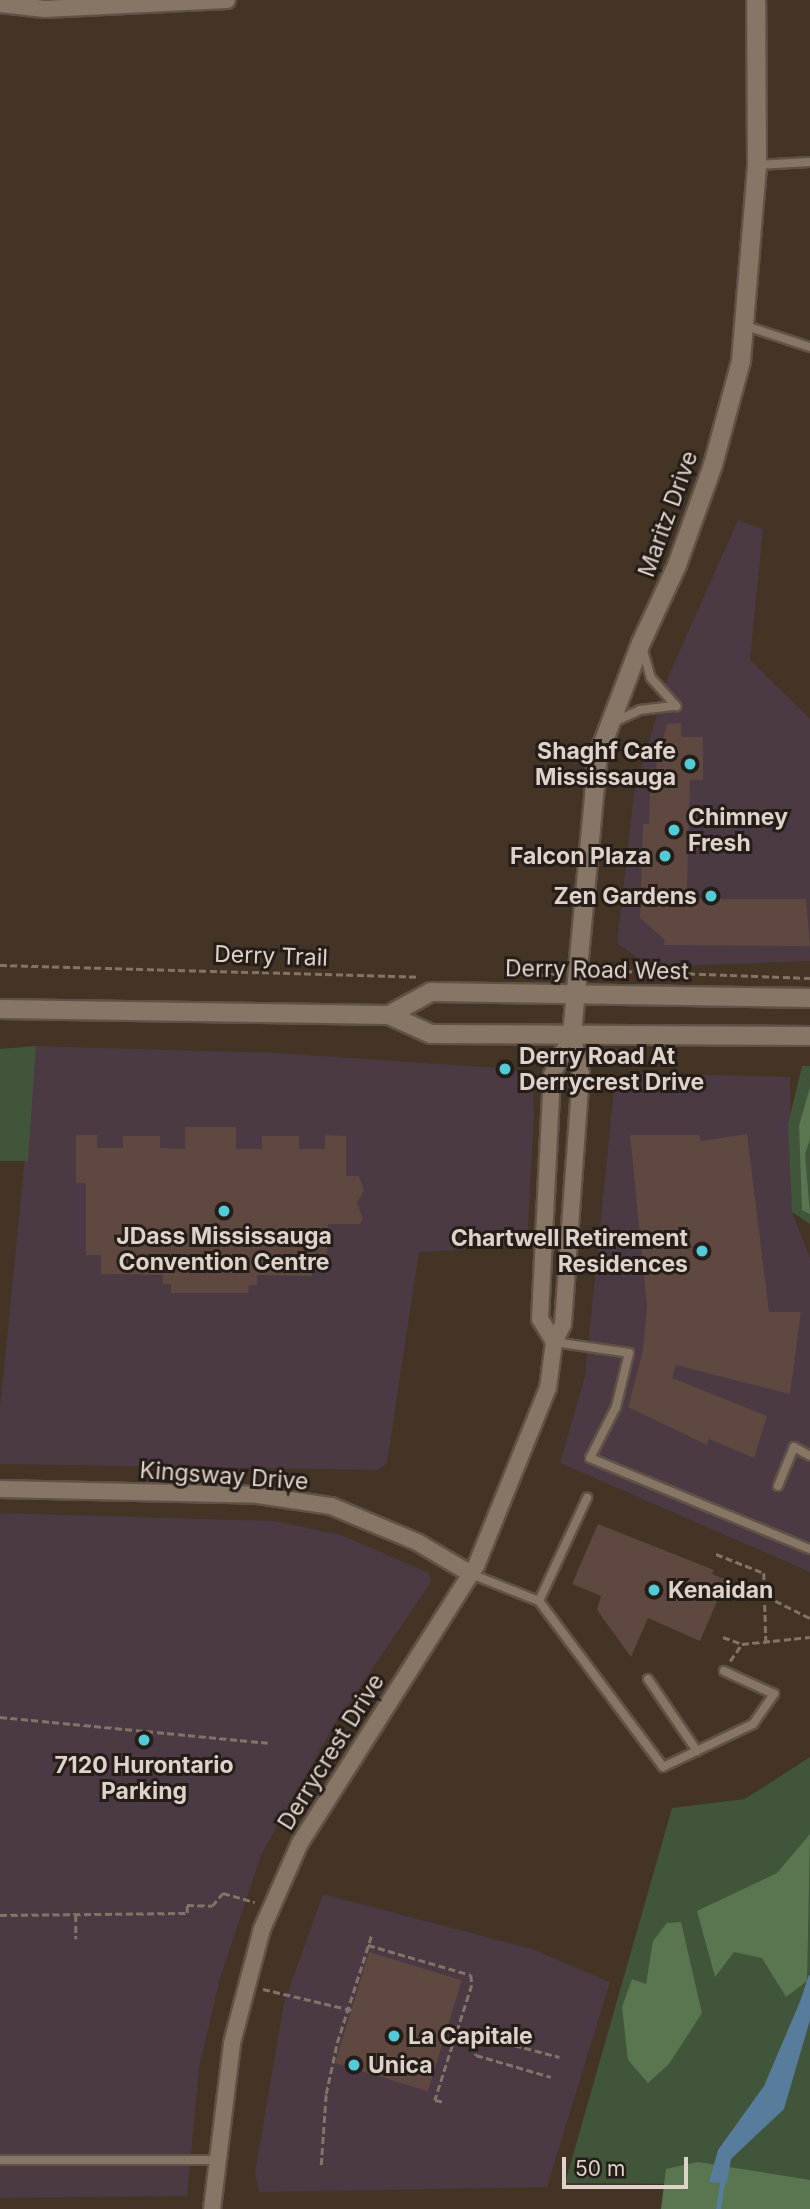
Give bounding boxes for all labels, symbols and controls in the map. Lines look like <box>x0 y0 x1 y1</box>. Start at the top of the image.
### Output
street label: Maritz Drive <box>632 447 704 581</box>
place label: Shaghf Cafe Mississauga <box>535 737 676 791</box>
marker: Shaghf Cafe Mississauga <box>682 756 698 772</box>
place label: Chimney Fresh <box>688 803 788 857</box>
marker: Chimney Fresh <box>666 822 682 838</box>
place label: Falcon Plaza <box>510 842 651 870</box>
marker: Falcon Plaza <box>657 848 673 864</box>
place label: Zen Gardens <box>553 882 697 910</box>
marker: Zen Gardens <box>703 888 719 904</box>
street label: Derry Trail <box>214 940 328 972</box>
street label: Derry Road West <box>505 955 689 985</box>
place label: Derry Road At Derrycrest Drive <box>519 1042 704 1096</box>
marker: Derry Road At Derrycrest Drive <box>497 1061 513 1077</box>
marker: JDass Mississauga Convention Centre <box>216 1203 232 1219</box>
place label: JDass Mississauga Convention Centre <box>116 1222 332 1276</box>
place label: Chartwell Retirement Residences <box>451 1224 688 1278</box>
marker: Chartwell Retirement Residences <box>694 1243 710 1259</box>
street label: Kingsway Drive <box>139 1456 309 1496</box>
place label: Kenaidan <box>668 1576 773 1604</box>
marker: Kenaidan <box>646 1582 662 1598</box>
street label: Derrycrest Drive <box>272 1669 390 1835</box>
marker: 7120 Hurontario Parking <box>136 1732 152 1748</box>
place label: 7120 Hurontario Parking <box>54 1751 234 1805</box>
place label: La Capitale <box>408 2022 533 2050</box>
marker: La Capitale <box>386 2028 402 2044</box>
place label: Unica <box>368 2051 432 2079</box>
marker: Unica <box>346 2057 362 2073</box>
scale bar <box>565 2142 691 2186</box>
text: 50 m <box>575 2156 625 2181</box>

